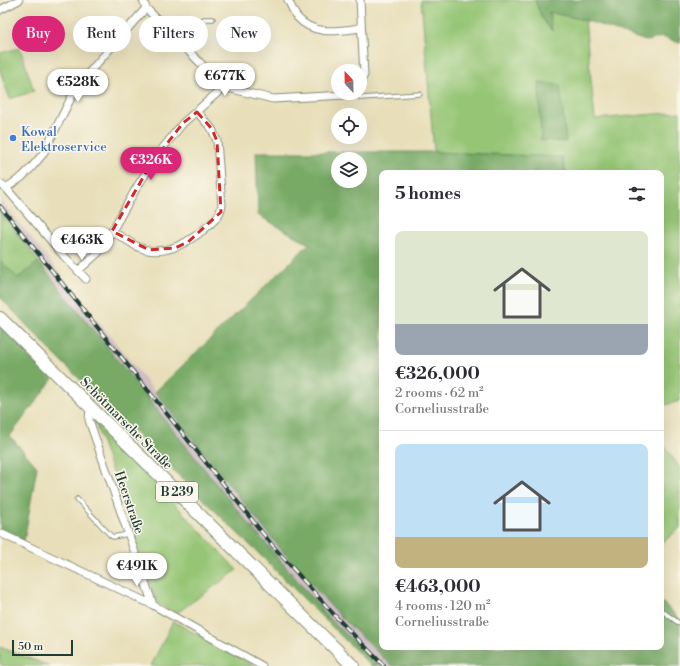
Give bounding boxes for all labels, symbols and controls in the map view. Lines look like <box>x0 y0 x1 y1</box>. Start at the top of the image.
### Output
chip: Buy <box>12 16 65 52</box>
chip: Rent <box>73 16 131 52</box>
chip: Filters <box>139 16 208 52</box>
chip: New <box>216 16 271 52</box>
pin: €677K <box>197 63 253 97</box>
north arrow <box>331 64 367 100</box>
map controls <box>331 64 367 188</box>
text: €677K <box>204 68 246 84</box>
pin: €528K <box>50 69 106 103</box>
text: €528K <box>56 74 100 90</box>
button: locate <box>331 108 367 144</box>
place label: Kowal Elektroservice <box>21 124 107 155</box>
marker: Kowal Elektroservice <box>8 133 18 143</box>
pin: €326K <box>123 147 179 181</box>
text: €326K <box>129 152 173 168</box>
button: layers <box>331 152 367 188</box>
text: 5 homes <box>395 183 461 205</box>
icon: filters <box>626 183 648 205</box>
pin: €463K <box>54 227 110 261</box>
text: €463K <box>60 232 104 248</box>
icon: home <box>486 257 558 329</box>
text: €326,000 <box>395 363 480 385</box>
street label: Schötmarsche Straße <box>77 374 176 474</box>
text: 2 rooms · 62 m² <box>395 385 484 401</box>
text: Corneliusstraße <box>395 401 489 417</box>
street label: Heerstraße <box>111 469 147 536</box>
icon: home <box>486 470 558 542</box>
road number: B 239 <box>156 482 198 502</box>
pin: €491K <box>109 553 165 587</box>
text: €491K <box>116 558 158 574</box>
text: €463,000 <box>395 576 481 598</box>
text: 4 rooms · 120 m² <box>395 598 491 614</box>
text: Corneliusstraße <box>395 614 489 630</box>
scale bar <box>12 638 73 657</box>
text: 50 m <box>18 640 43 654</box>

